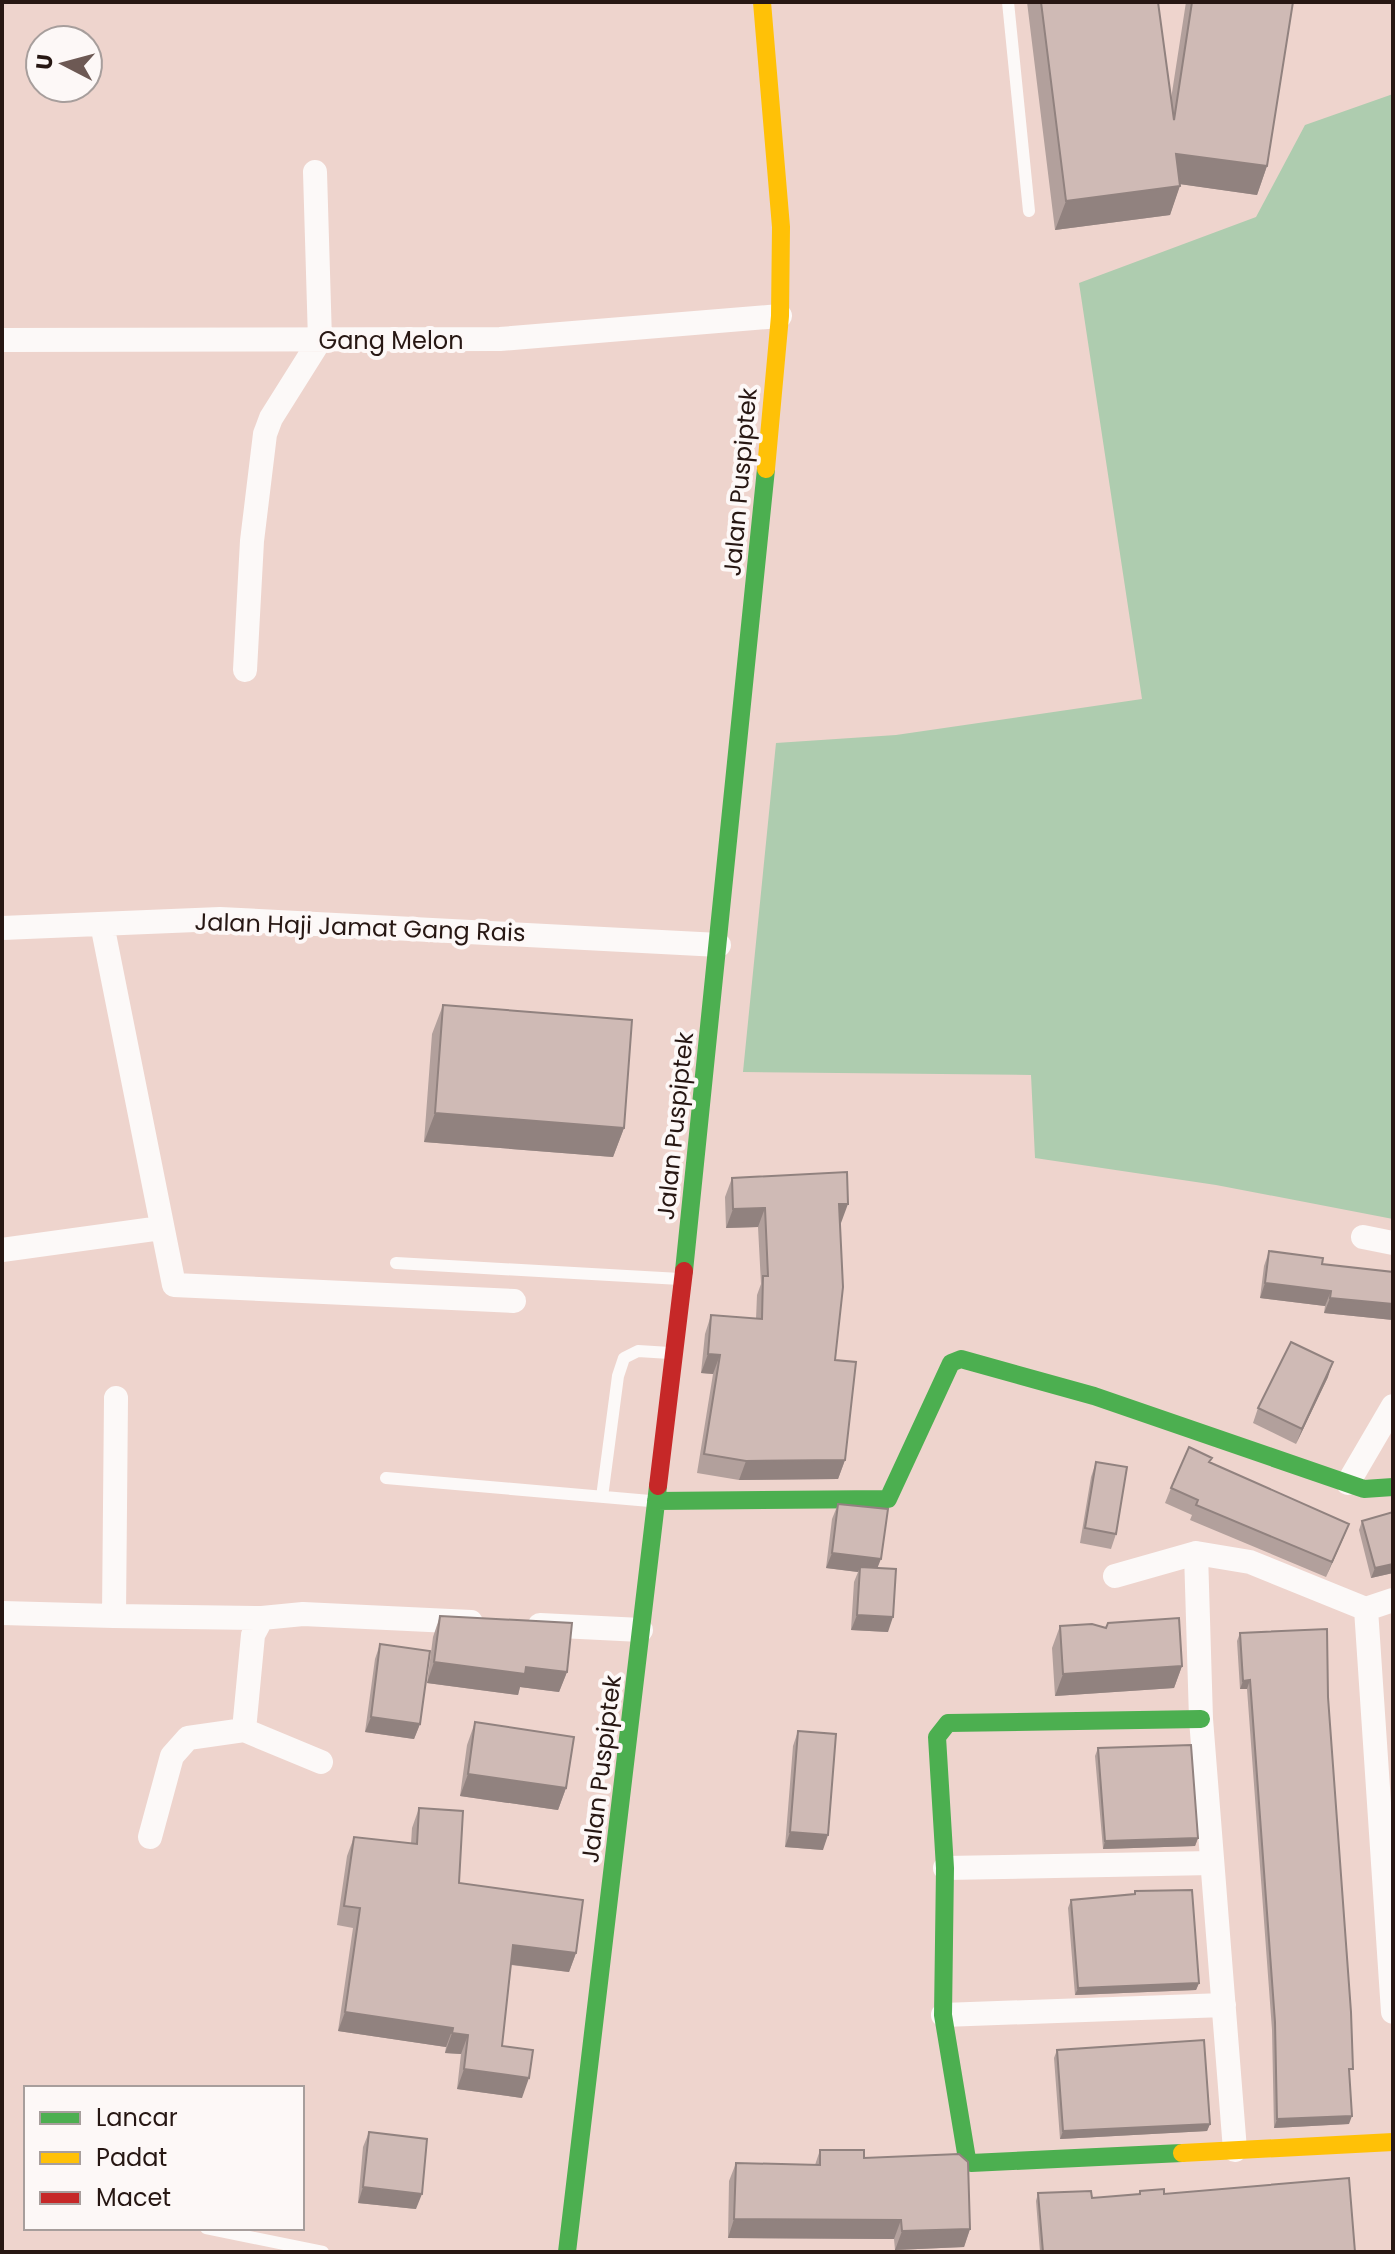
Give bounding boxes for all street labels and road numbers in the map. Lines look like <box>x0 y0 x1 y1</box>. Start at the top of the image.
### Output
street label: Gang Melon <box>318 324 464 357</box>
street label: Jalan Puspiptek <box>715 386 765 578</box>
street label: Jalan Haji Jamat Gang Rais <box>194 905 526 949</box>
street label: Jalan Puspiptek <box>649 1030 701 1222</box>
street label: Jalan Puspiptek <box>573 1673 629 1865</box>

